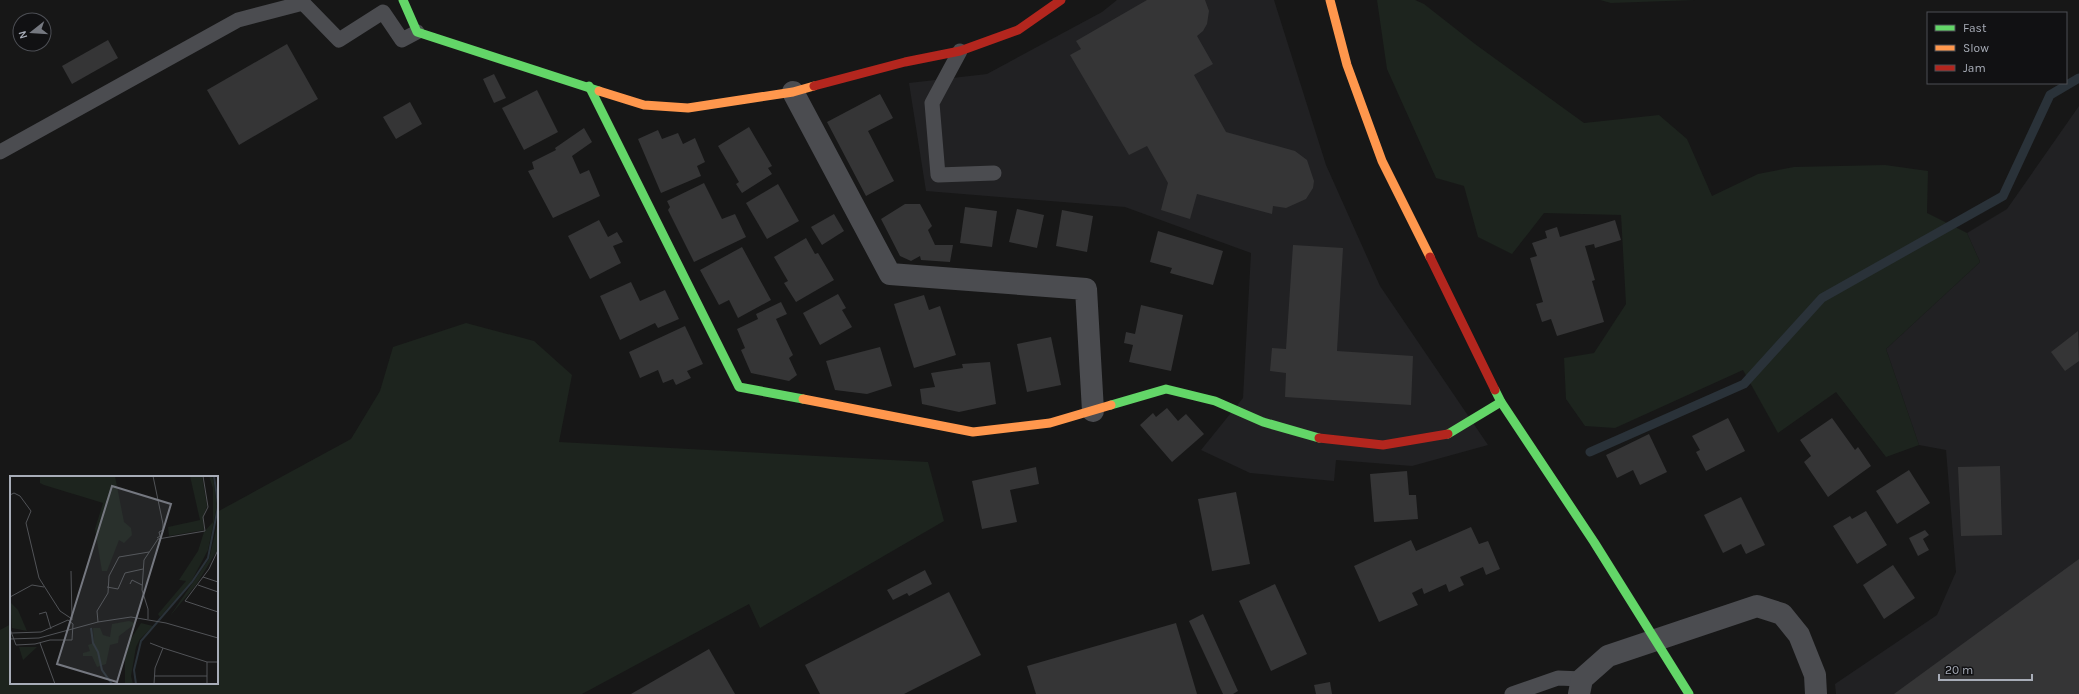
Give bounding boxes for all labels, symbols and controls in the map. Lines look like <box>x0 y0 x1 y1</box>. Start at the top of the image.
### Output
north arrow <box>12 12 52 52</box>
legend <box>1927 12 2067 84</box>
text: Fast <box>1963 21 1987 35</box>
text: N <box>16 29 30 40</box>
text: Slow <box>1963 41 1989 55</box>
text: Jam <box>1963 61 1986 75</box>
inset map <box>10 476 218 684</box>
scale bar <box>1939 656 2032 682</box>
text: 20 m <box>1945 663 1973 677</box>

